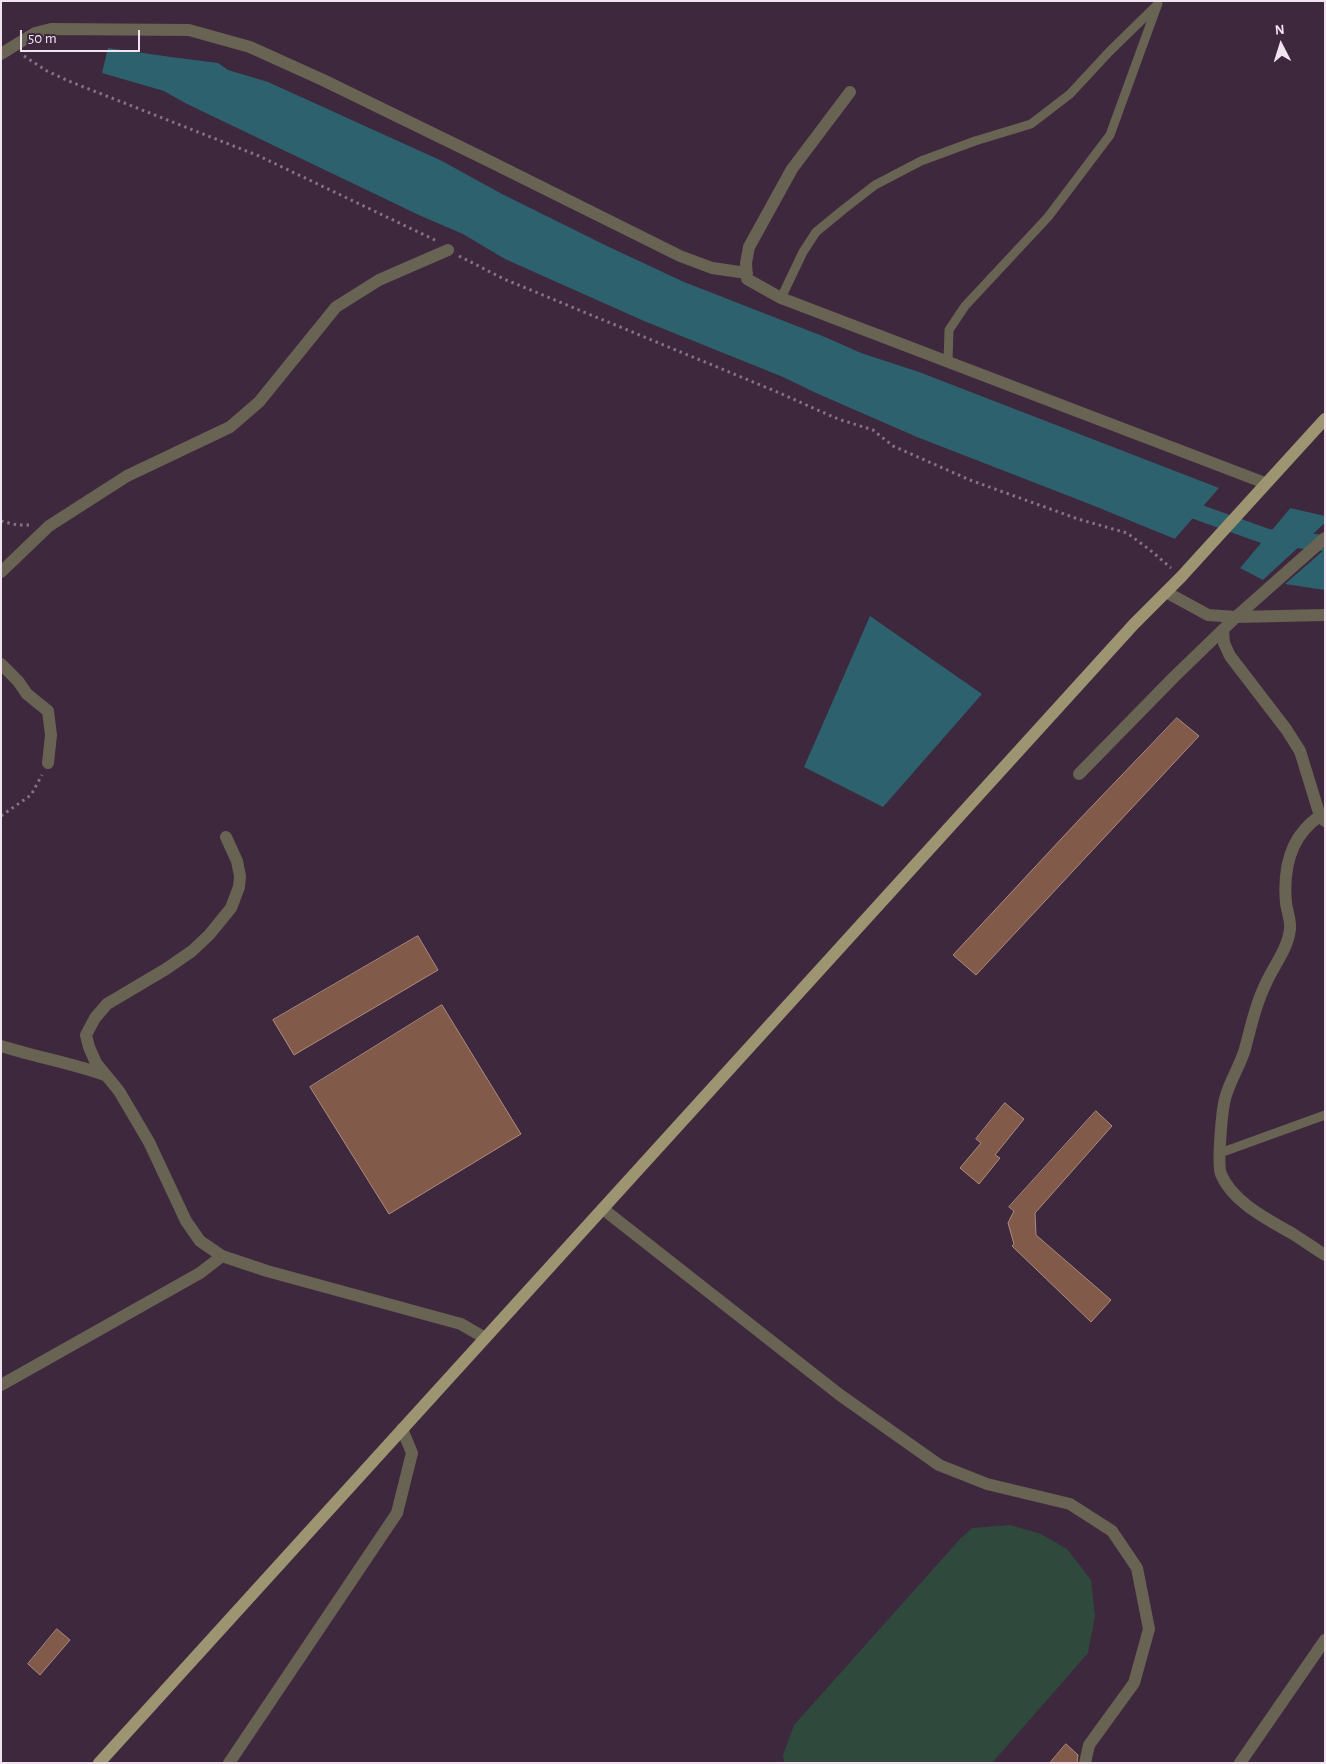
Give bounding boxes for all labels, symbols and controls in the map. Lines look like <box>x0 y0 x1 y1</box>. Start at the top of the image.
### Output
scale bar <box>22 20 142 52</box>
north arrow <box>1256 20 1306 70</box>
text: N <box>1274 23 1285 37</box>
text: 50 m <box>28 31 57 46</box>

